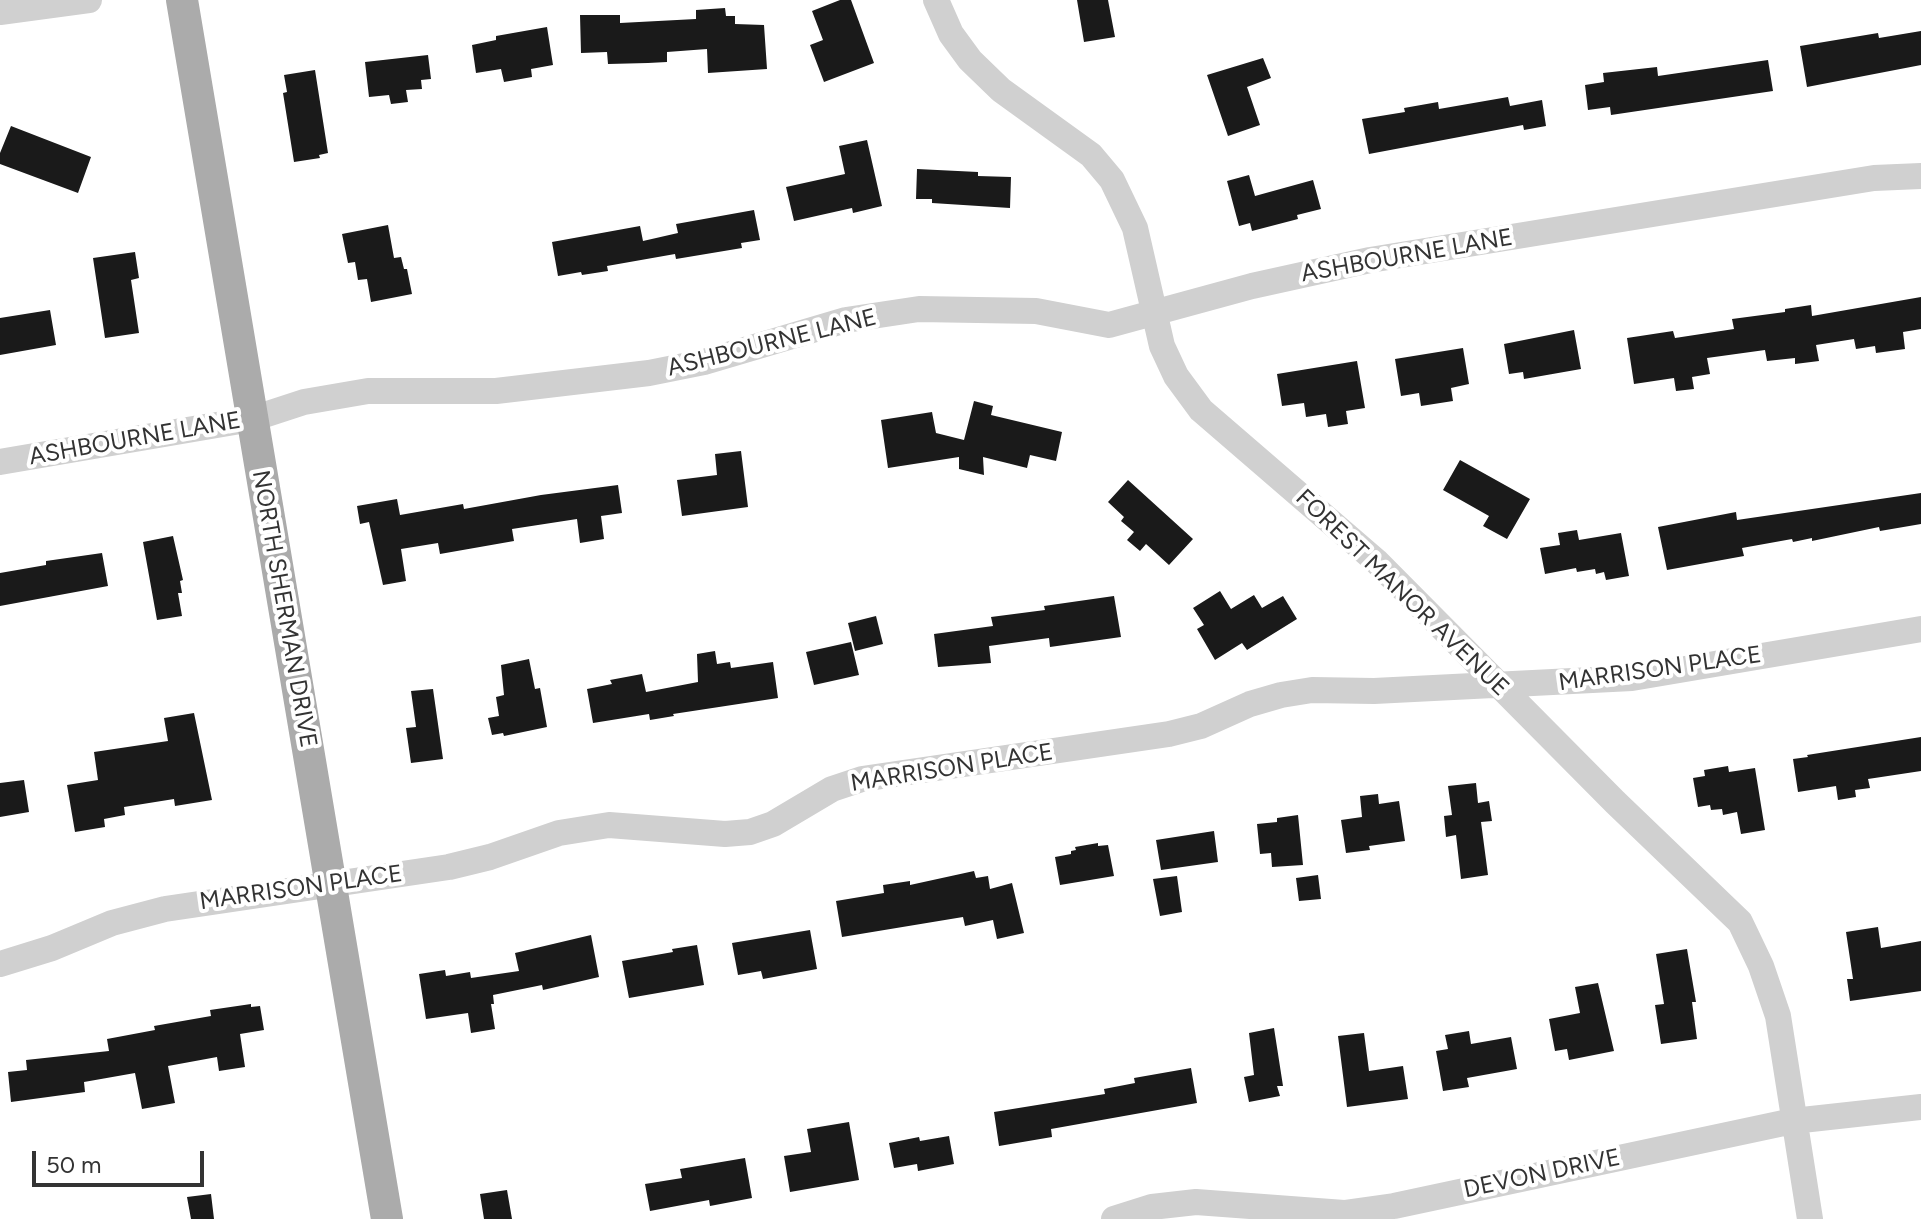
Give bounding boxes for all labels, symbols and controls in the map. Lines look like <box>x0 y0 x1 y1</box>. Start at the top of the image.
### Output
street label: ASHBOURNE LANE <box>1299 223 1515 289</box>
street label: ASHBOURNE LANE <box>664 303 880 383</box>
street label: ASHBOURNE LANE <box>27 406 243 472</box>
street label: NORTH SHERMAN DRIVE <box>245 468 323 750</box>
street label: FOREST MANOR AVENUE <box>1289 484 1515 702</box>
street label: MARRISON PLACE <box>1557 641 1763 697</box>
street label: MARRISON PLACE <box>849 738 1055 798</box>
street label: MARRISON PLACE <box>198 860 404 916</box>
scale bar <box>36 1135 208 1185</box>
street label: DEVON DRIVE <box>1461 1143 1623 1205</box>
text: 50 m <box>46 1150 102 1179</box>

